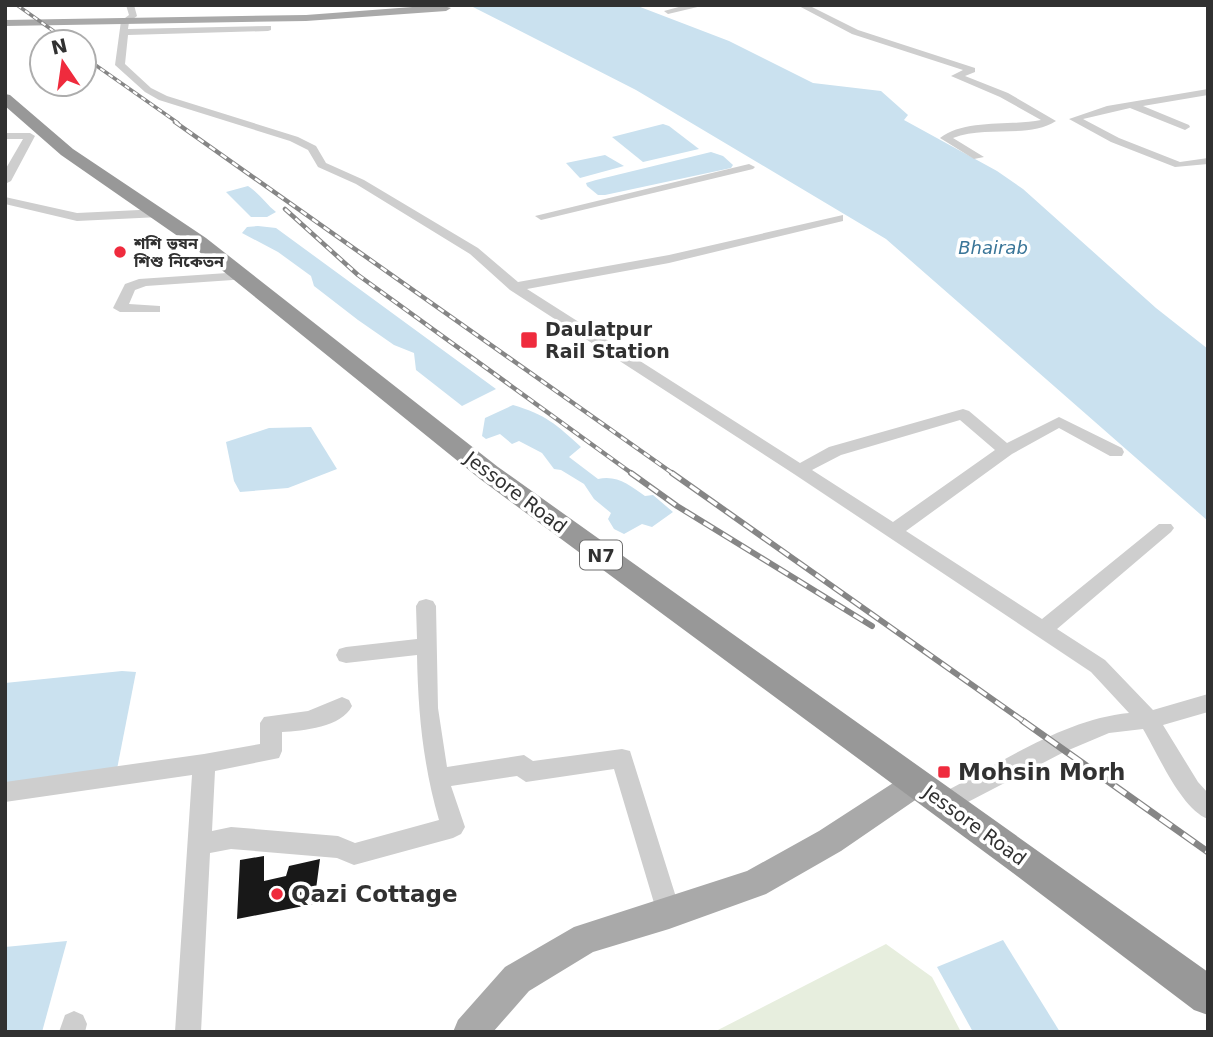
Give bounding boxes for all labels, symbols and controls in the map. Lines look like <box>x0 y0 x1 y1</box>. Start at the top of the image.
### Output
north arrow <box>28 28 98 98</box>
text: N <box>49 34 69 59</box>
place label: শশি ভূষন শিশু নিকেতন <box>133 234 225 271</box>
water label: Bhairab <box>958 237 1028 258</box>
marker: শশি ভূষন শিশু নিকেতন <box>112 244 128 260</box>
place label: Daulatpur Rail Station <box>545 318 670 362</box>
marker: Daulatpur Rail Station <box>519 330 539 350</box>
street label: Jessore Road <box>460 446 571 537</box>
road number: N7 <box>580 540 622 570</box>
place label: Mohsin Morh <box>958 759 1125 785</box>
marker: Mohsin Morh <box>936 764 952 780</box>
street label: Jessore Road <box>919 780 1031 870</box>
place label: Qazi Cottage <box>291 881 458 907</box>
marker: Qazi Cottage <box>269 886 285 902</box>

